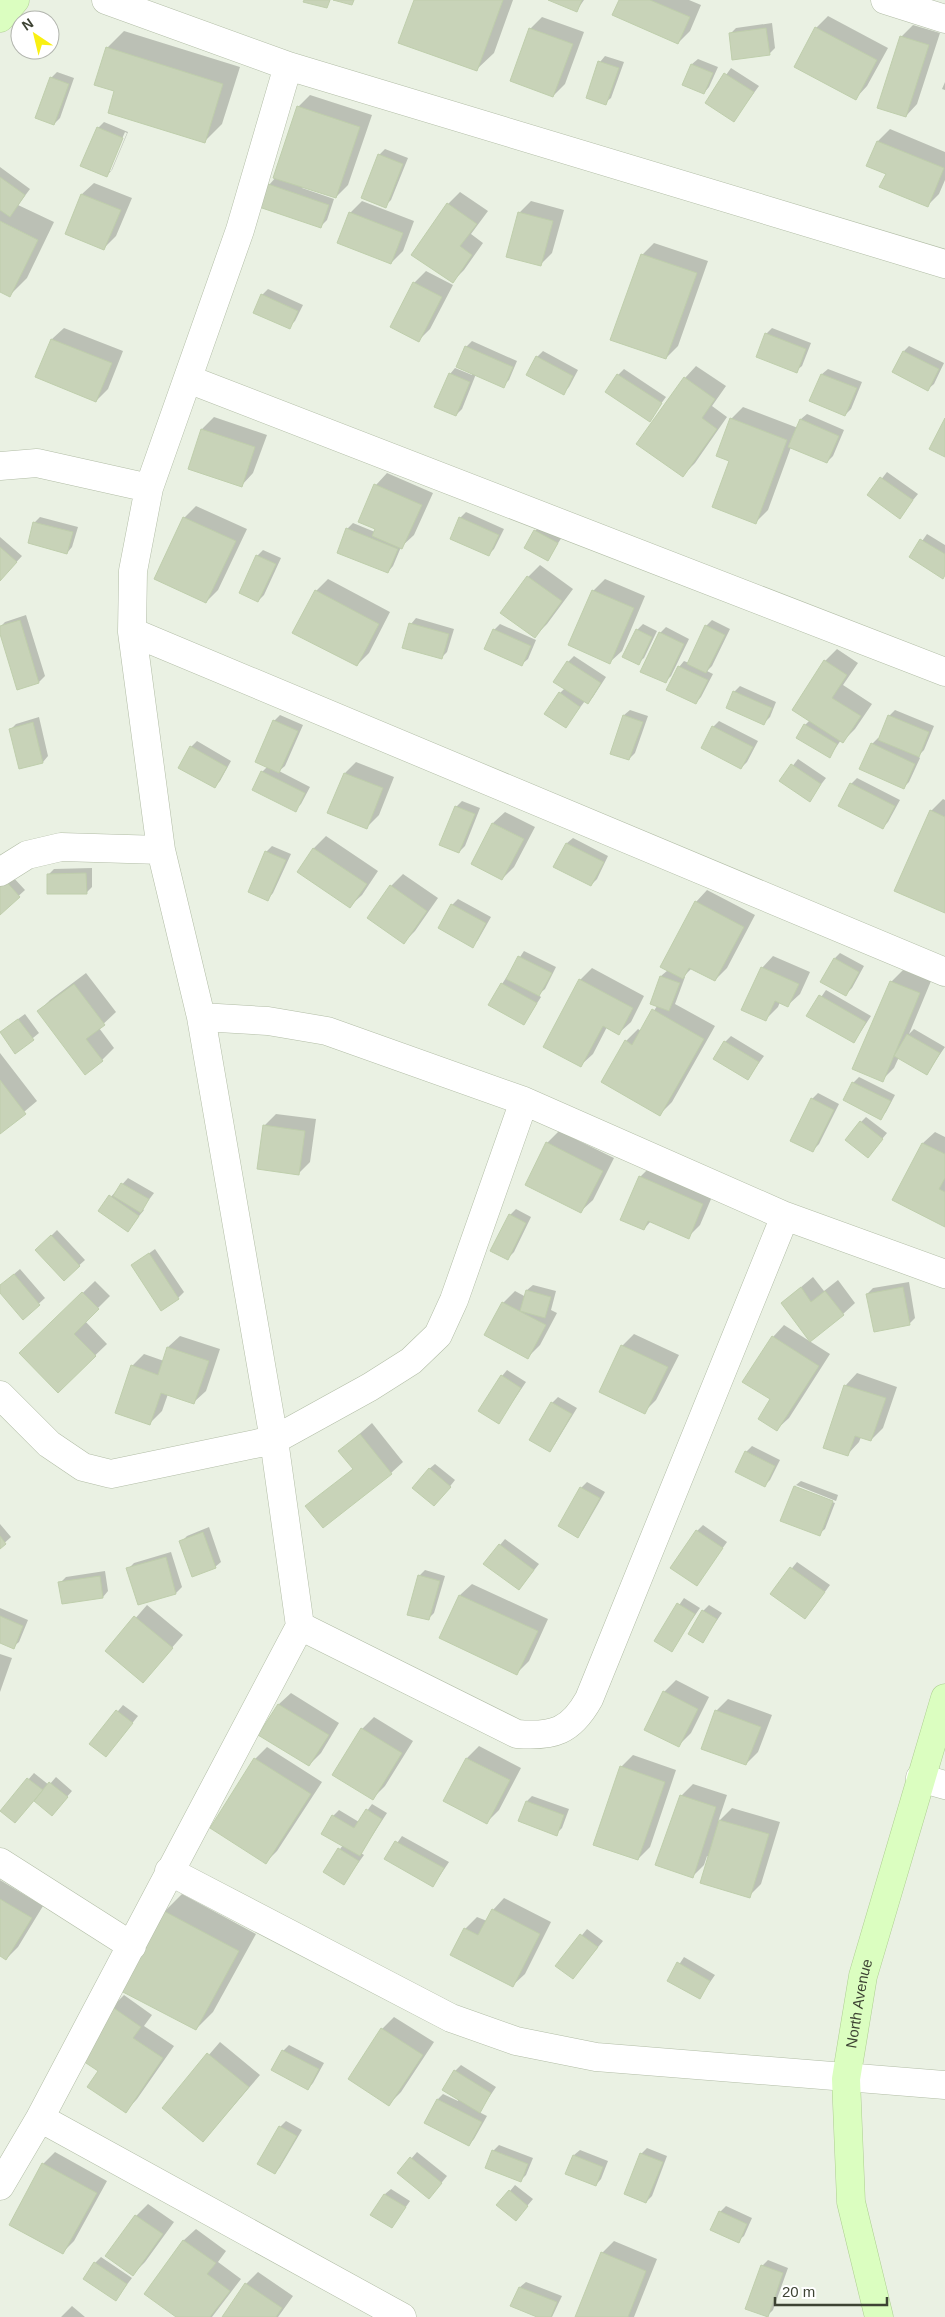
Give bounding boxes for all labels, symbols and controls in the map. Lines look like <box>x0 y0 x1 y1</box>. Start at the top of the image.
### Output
north arrow <box>10 10 60 60</box>
text: N <box>19 15 36 34</box>
street label: North Avenue <box>842 1957 876 2050</box>
scale bar <box>775 2274 888 2306</box>
text: 20 m <box>782 2283 815 2300</box>

